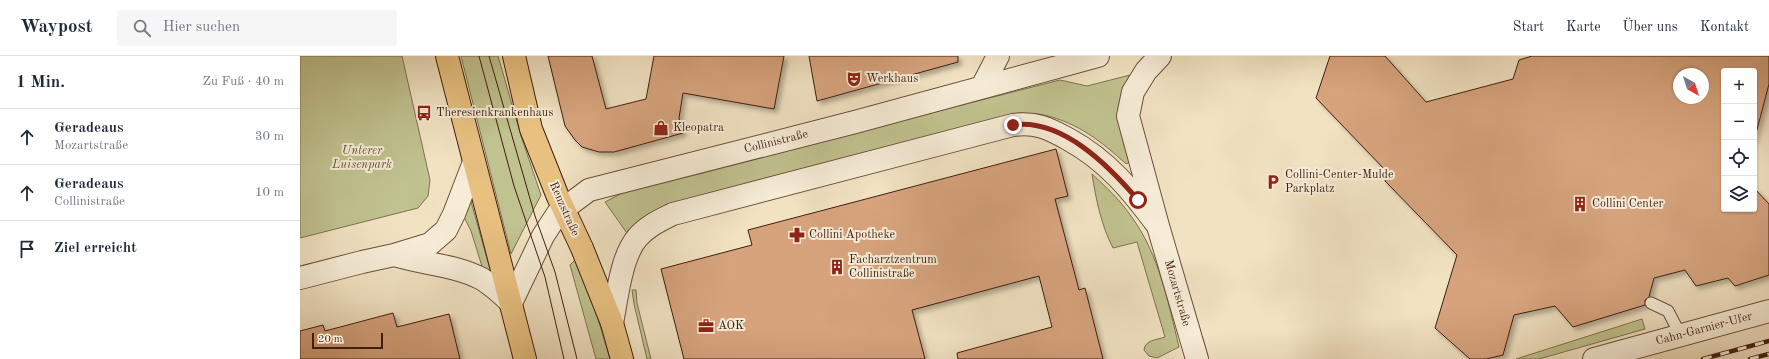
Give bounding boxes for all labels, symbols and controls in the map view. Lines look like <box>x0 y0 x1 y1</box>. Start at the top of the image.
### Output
search box <box>117 10 397 46</box>
icon: search <box>131 17 153 39</box>
text: Waypost <box>20 18 93 37</box>
text: Hier suchen <box>163 20 240 35</box>
text: Start <box>1513 20 1544 34</box>
text: Karte <box>1566 20 1601 34</box>
text: Über uns <box>1623 20 1678 34</box>
text: Kontakt <box>1700 20 1749 34</box>
north arrow <box>1673 68 1709 104</box>
map controls <box>1721 68 1757 212</box>
button: + <box>1721 68 1757 104</box>
theatre icon: Werkhaus <box>845 70 863 88</box>
place label: Werkhaus <box>866 73 918 85</box>
text: 1 Min. <box>16 74 65 91</box>
text: Zu Fuß · 40 m <box>202 75 284 88</box>
bus stop icon: Theresienkrankenhaus <box>415 104 433 122</box>
button: − <box>1721 104 1757 140</box>
place label: Theresienkrankenhaus <box>436 107 553 119</box>
route end <box>1004 116 1022 134</box>
shop icon: Kleopatra <box>652 119 670 137</box>
text: Geradeaus <box>54 121 123 136</box>
place label: Kleopatra <box>673 122 724 134</box>
icon: ahead <box>16 126 38 148</box>
street label: Collinistraße <box>743 128 810 156</box>
text: 30 m <box>255 130 284 143</box>
text: Mozartstraße <box>54 139 128 152</box>
button: locate <box>1721 140 1757 176</box>
park label: Unterer Luisenpark <box>331 145 392 171</box>
place label: Collini-Center-Mulde Parkplatz <box>1285 169 1394 195</box>
parking icon: Collini-Center-Mulde Parkplatz <box>1264 173 1282 191</box>
button: layers <box>1721 176 1757 212</box>
text: Geradeaus <box>54 177 123 192</box>
street label: Renzstraße <box>547 180 581 238</box>
icon: ahead <box>16 182 38 204</box>
text: 10 m <box>255 186 284 199</box>
route start <box>1129 191 1147 209</box>
text: Collinistraße <box>54 195 125 208</box>
building icon: Collini Center <box>1571 195 1589 213</box>
place label: Collini Center <box>1592 198 1664 210</box>
pharmacy icon: Collini Apotheke <box>788 226 806 244</box>
place label: Collini Apotheke <box>809 229 896 241</box>
icon: arrive <box>16 238 38 260</box>
text: Ziel erreicht <box>54 241 137 256</box>
place label: Facharztzentrum Collinistraße <box>849 254 937 280</box>
building icon: Facharztzentrum Collinistraße <box>828 258 846 276</box>
street label: Mozartstraße <box>1162 258 1192 328</box>
street label: Cahn-Garnier-Ufer <box>1655 310 1754 348</box>
office icon: AOK <box>697 317 715 335</box>
place label: AOK <box>718 320 744 332</box>
scale bar <box>312 331 383 350</box>
text: 20 m <box>318 334 343 345</box>

